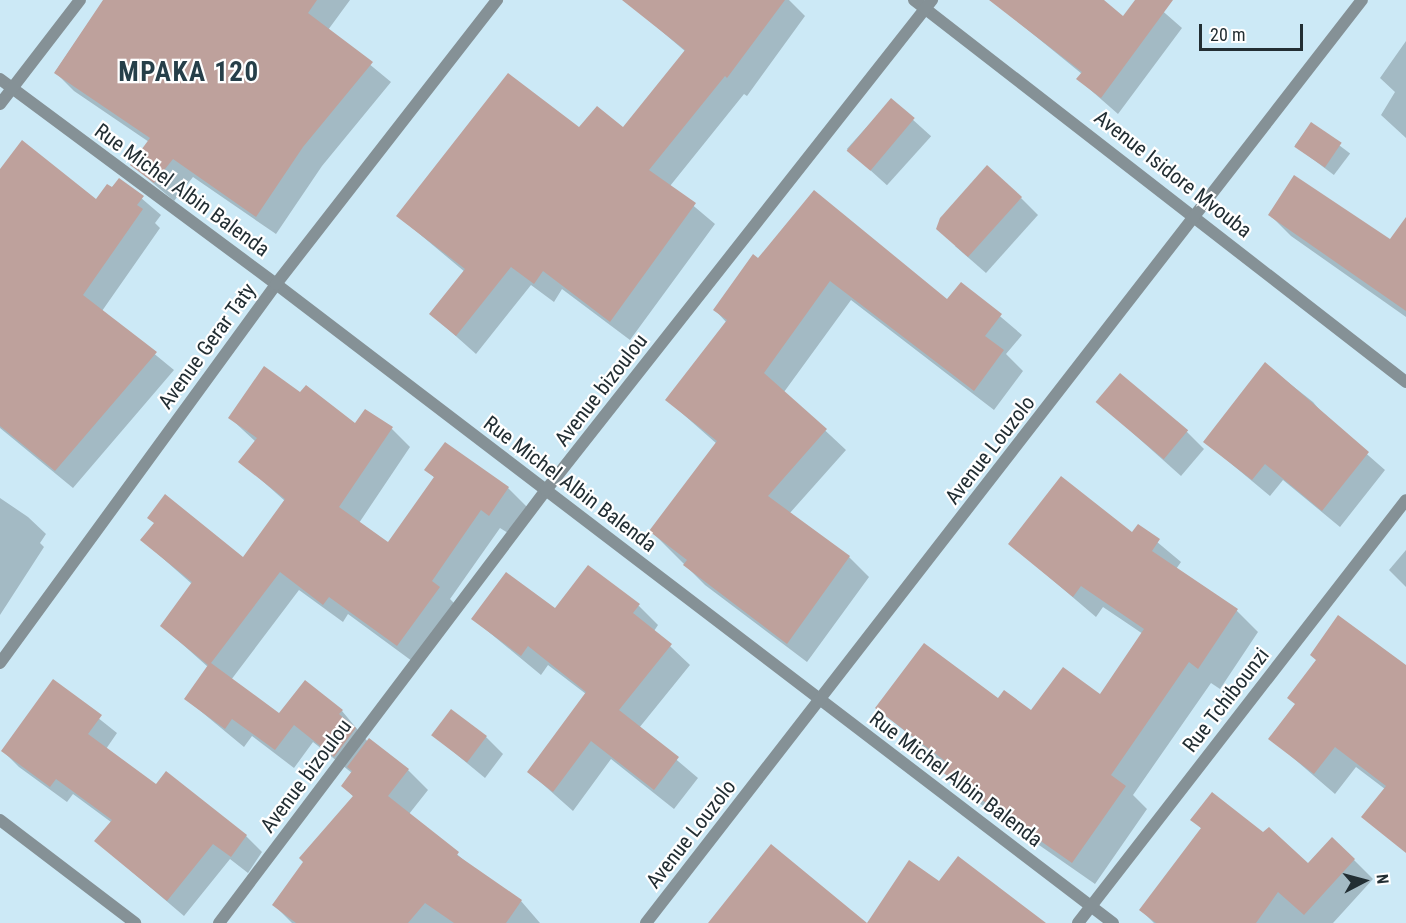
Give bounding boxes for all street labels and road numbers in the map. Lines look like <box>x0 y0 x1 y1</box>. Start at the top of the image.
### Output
street label: Avenue Isidore Mvouba <box>1089 105 1257 243</box>
street label: Rue Michel Albin Balenda <box>90 118 274 262</box>
street label: Avenue Gerar Taty <box>153 278 261 414</box>
street label: Avenue bizoulou <box>549 329 653 451</box>
street label: Avenue Louzolo <box>940 391 1040 509</box>
street label: Rue Michel Albin Balenda <box>479 411 661 557</box>
street label: Rue Tchibounzi <box>1177 643 1275 757</box>
street label: Rue Michel Albin Balenda <box>865 706 1047 852</box>
street label: Avenue bizoulou <box>255 714 357 838</box>
street label: Avenue Louzolo <box>641 775 741 893</box>

